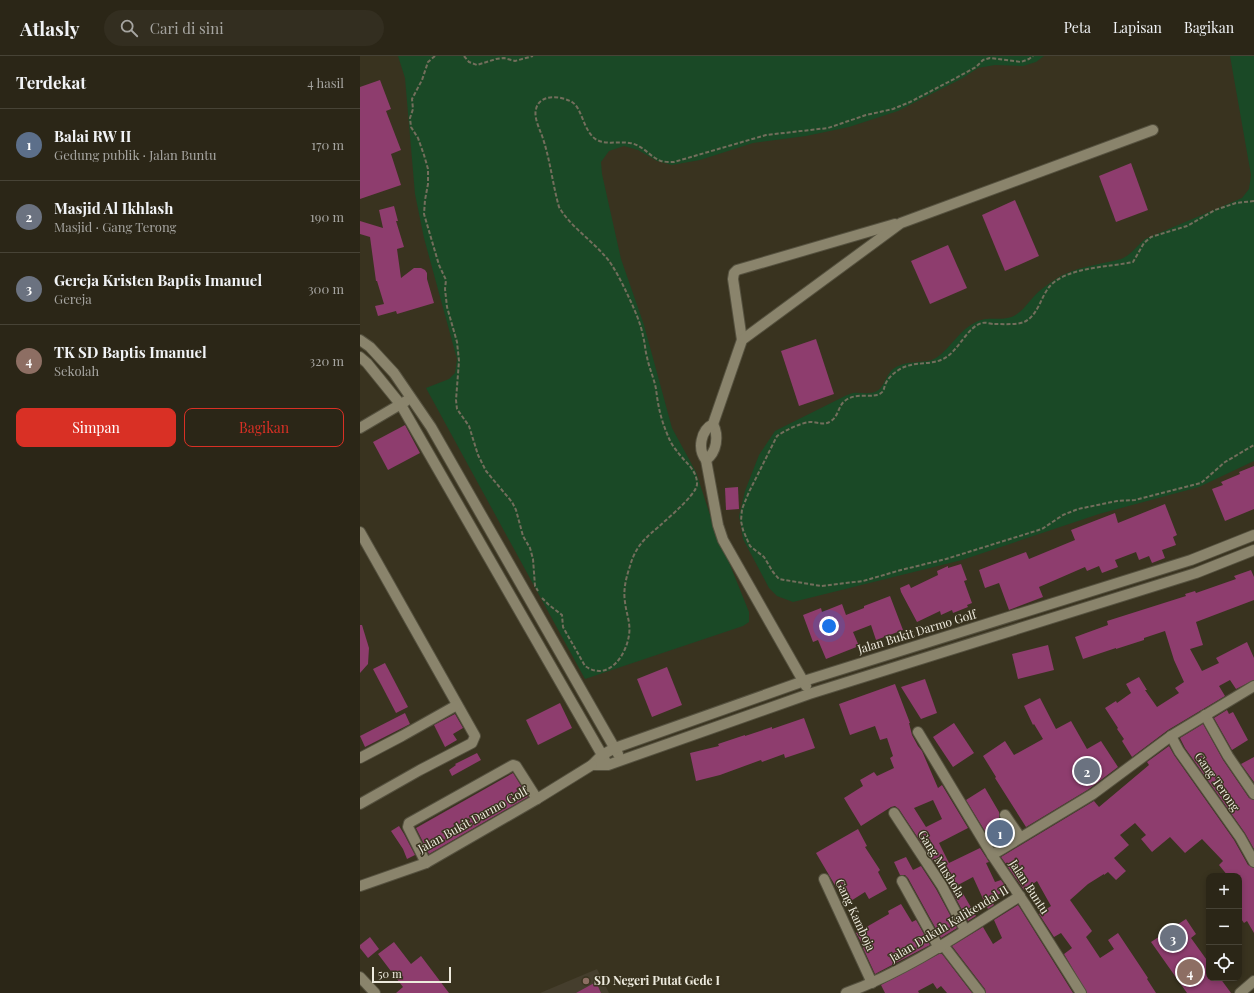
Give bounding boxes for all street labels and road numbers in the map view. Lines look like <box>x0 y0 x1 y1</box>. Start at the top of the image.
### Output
street label: Jalan Bukit Darmo Golf <box>854 605 979 657</box>
street label: Gang Terong <box>1192 749 1244 815</box>
street label: Jalan Bukit Darmo Golf <box>414 782 531 856</box>
street label: Gang Mushola <box>915 827 969 900</box>
street label: Jalan Buntu <box>1006 855 1053 917</box>
street label: Gang Kamboja <box>832 876 880 953</box>
street label: Jalan Dukuh Kalikendal II <box>885 881 1011 966</box>

